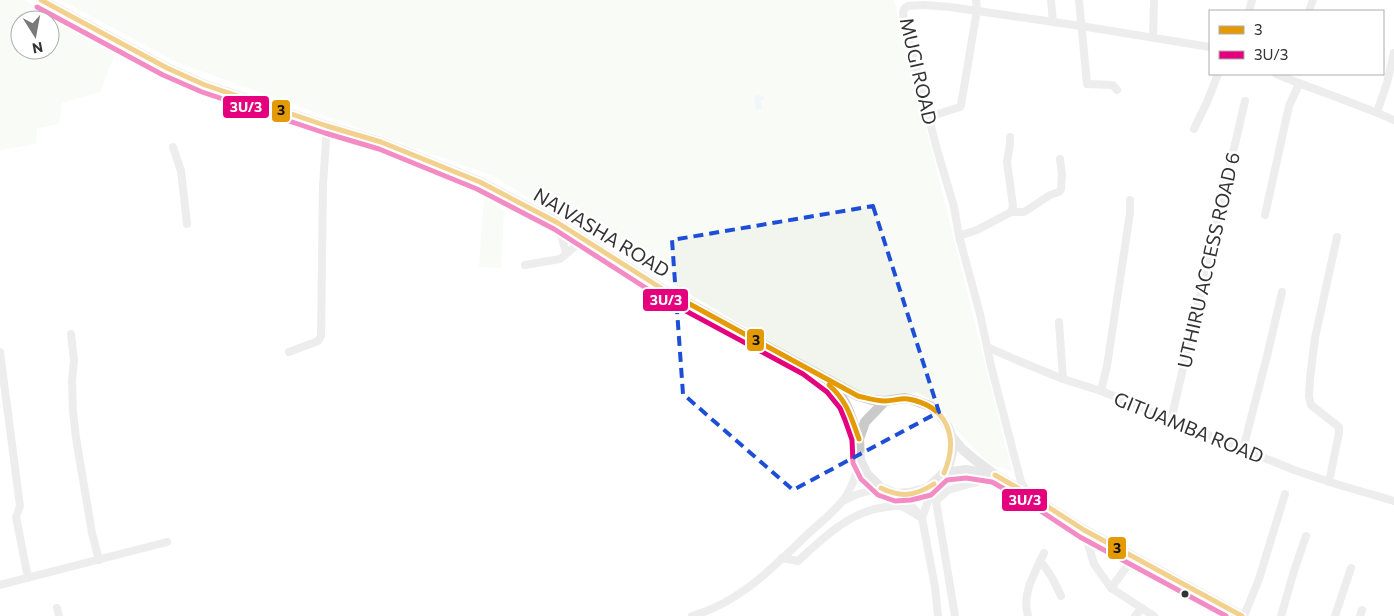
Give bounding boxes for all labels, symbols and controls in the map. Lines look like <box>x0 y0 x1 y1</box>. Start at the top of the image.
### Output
north arrow <box>10 10 60 60</box>
legend <box>1209 10 1384 75</box>
street label: MUGI ROAD <box>896 15 942 127</box>
text: 3 <box>1254 20 1263 38</box>
text: N <box>31 39 44 58</box>
text: 3U/3 <box>1254 45 1288 63</box>
line badge: 3U/3 <box>222 95 270 119</box>
text: 3U/3 <box>230 98 262 115</box>
line badge: 3 <box>271 99 291 123</box>
text: 3 <box>277 101 285 118</box>
street label: UTHIRU ACCESS ROAD 6 <box>1172 150 1244 370</box>
street label: NAIVASHA ROAD <box>530 182 674 282</box>
line badge: 3U/3 <box>642 288 689 312</box>
text: 3U/3 <box>650 291 682 308</box>
line badge: 3 <box>746 328 765 352</box>
text: 3 <box>752 331 760 348</box>
street label: GITUAMBA ROAD <box>1111 386 1267 468</box>
line badge: 3U/3 <box>1001 488 1048 512</box>
text: 3U/3 <box>1009 491 1041 508</box>
line badge: 3 <box>1107 536 1127 560</box>
text: 3 <box>1113 539 1121 556</box>
unlabelled marker <box>1180 589 1190 599</box>

